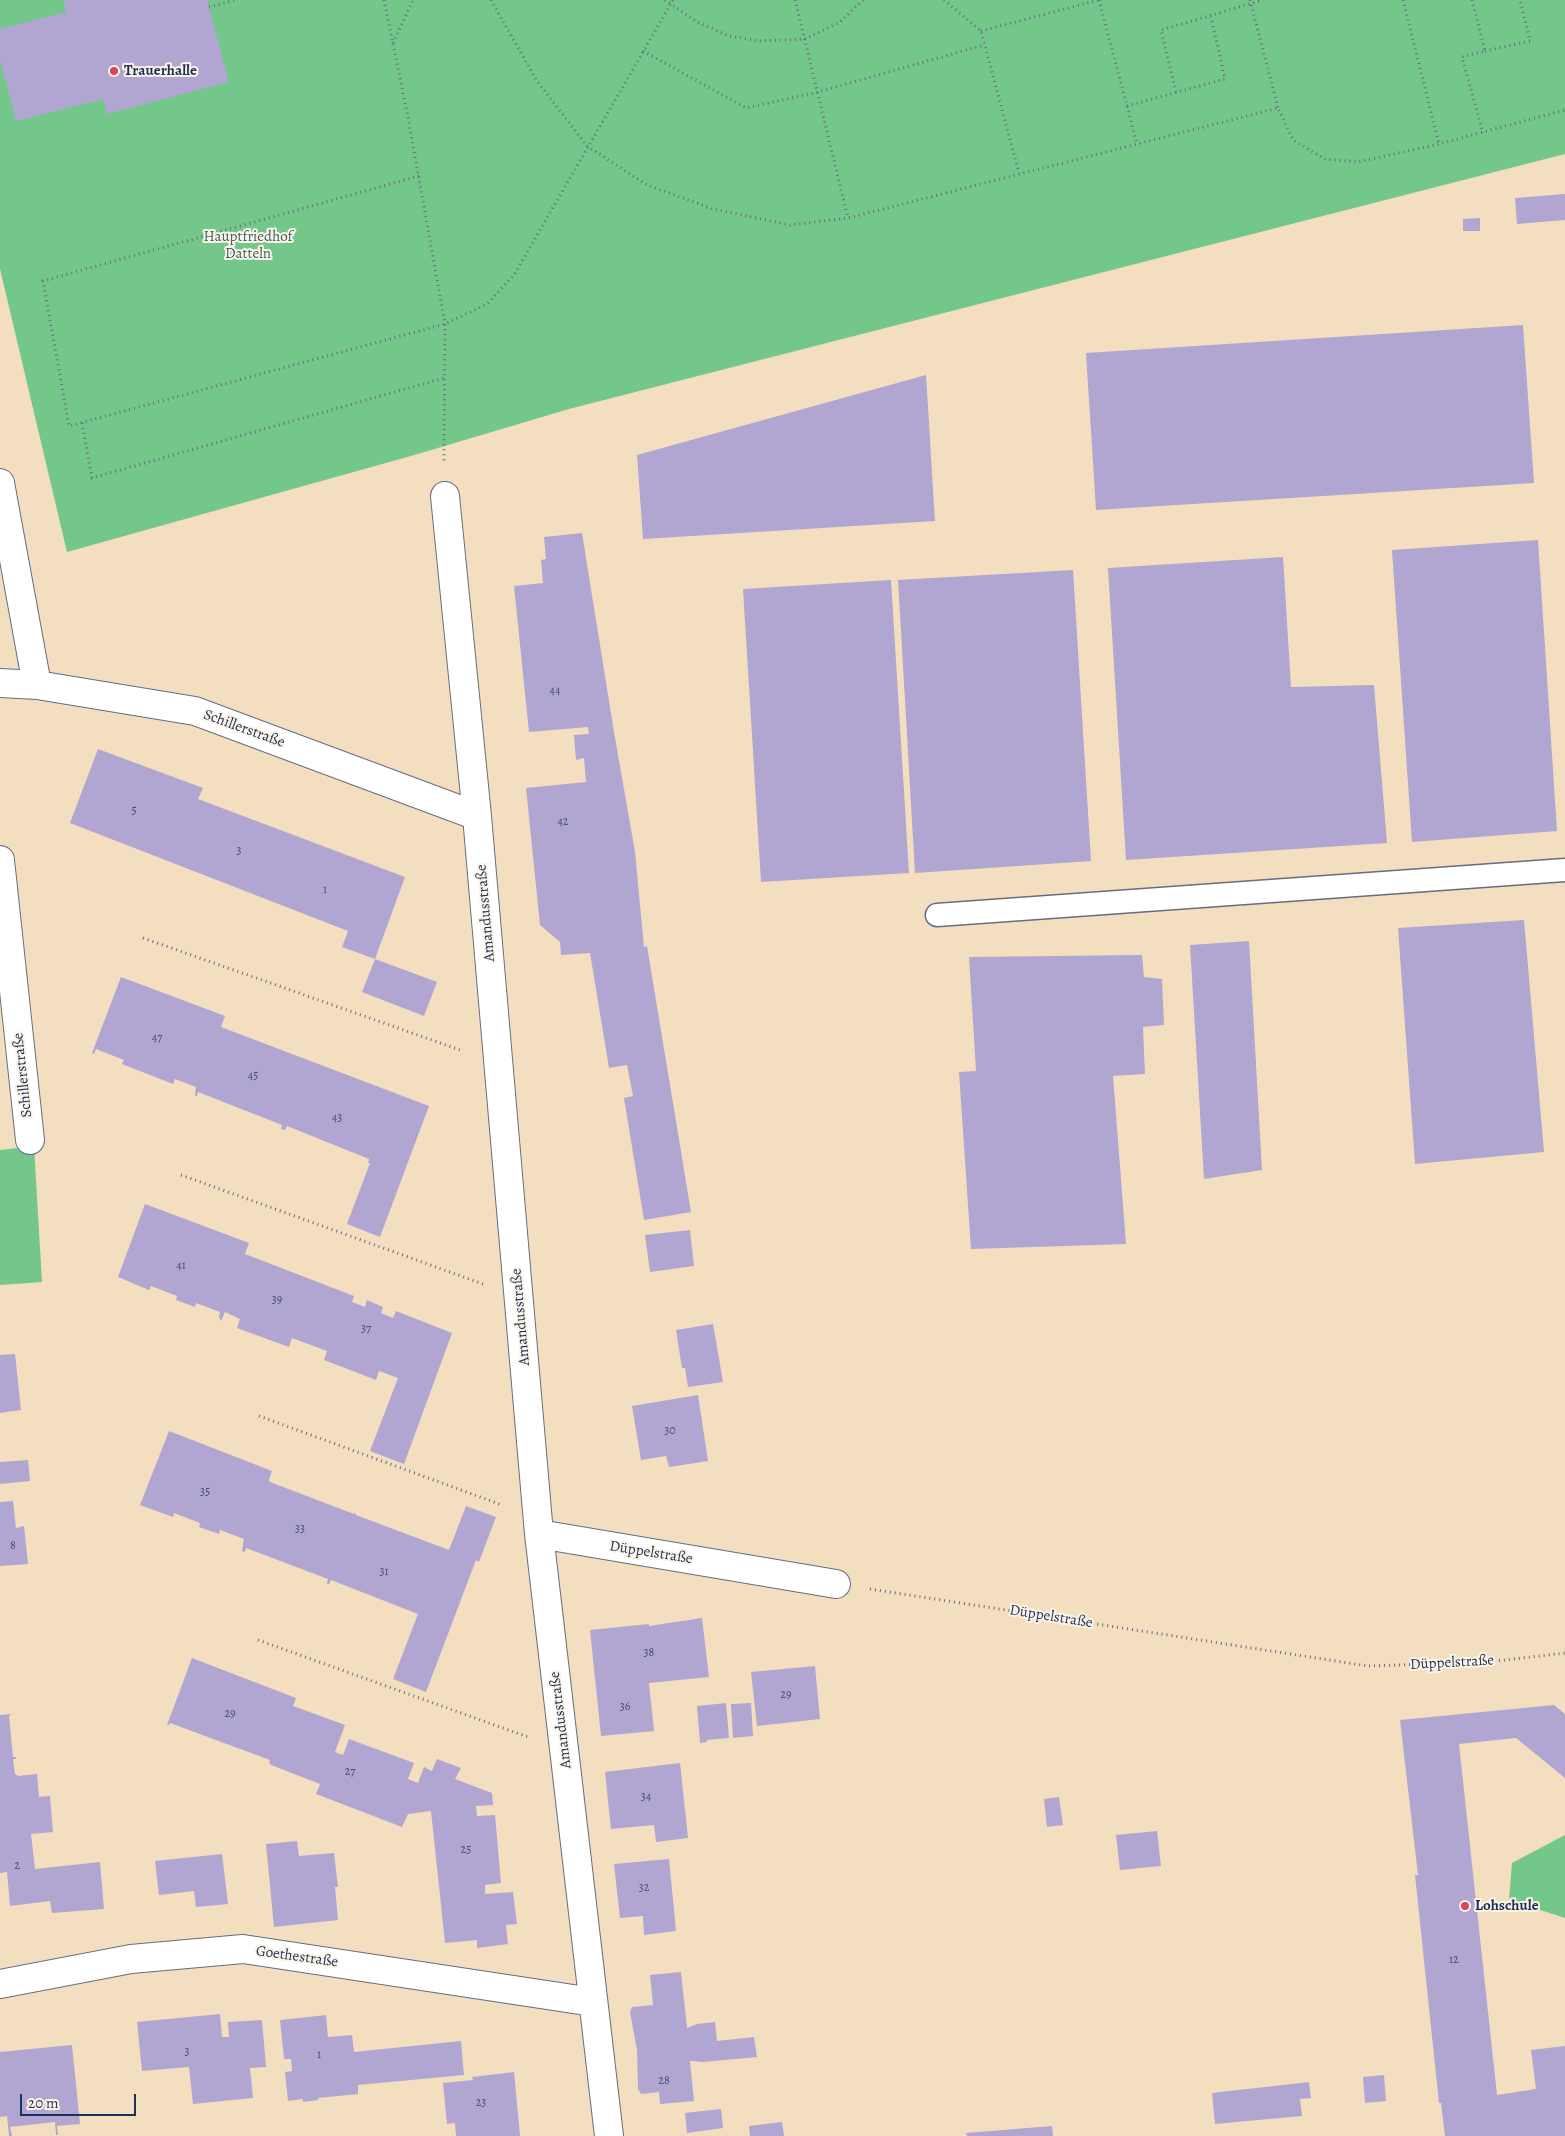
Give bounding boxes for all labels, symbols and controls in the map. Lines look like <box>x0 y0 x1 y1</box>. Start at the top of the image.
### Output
place label: Trauerhalle <box>124 62 197 80</box>
marker: Trauerhalle <box>108 65 120 77</box>
park label: Hauptfriedhof Datteln <box>203 228 293 263</box>
house number: 44 <box>550 684 560 698</box>
street label: Schillerstraße <box>201 706 287 752</box>
house number: 5 <box>131 804 137 818</box>
house number: 42 <box>557 815 569 829</box>
house number: 3 <box>237 844 241 858</box>
street label: Amandusstraße <box>473 864 499 962</box>
house number: 1 <box>323 883 327 897</box>
house number: 47 <box>152 1031 162 1045</box>
street label: Schillerstraße <box>10 1032 36 1118</box>
house number: 45 <box>248 1069 258 1083</box>
house number: 43 <box>332 1111 342 1125</box>
house number: 41 <box>176 1259 186 1273</box>
street label: Amandusstraße <box>508 1268 534 1366</box>
house number: 39 <box>272 1293 282 1307</box>
house number: 37 <box>361 1322 371 1336</box>
house number: 30 <box>664 1424 676 1438</box>
house number: 35 <box>200 1485 210 1499</box>
house number: 33 <box>295 1522 305 1536</box>
street label: Düppelstraße <box>608 1538 694 1568</box>
house number: 8 <box>10 1539 16 1553</box>
house number: 31 <box>379 1565 389 1579</box>
street label: Düppelstraße <box>1008 1602 1094 1632</box>
house number: 38 <box>644 1646 654 1660</box>
street label: Düppelstraße <box>1410 1652 1494 1674</box>
street label: Amandusstraße <box>546 1671 576 1769</box>
house number: 29 <box>780 1688 792 1702</box>
house number: 36 <box>620 1700 630 1714</box>
house number: 29 <box>224 1707 236 1721</box>
house number: 27 <box>345 1765 355 1779</box>
house number: 34 <box>641 1790 651 1804</box>
house number: 25 <box>461 1843 471 1857</box>
house number: 2 <box>14 1859 20 1873</box>
house number: 32 <box>639 1881 649 1895</box>
place label: Lohschule <box>1475 1897 1539 1915</box>
marker: Lohschule <box>1459 1900 1471 1912</box>
street label: Goethestraße <box>255 1942 339 1972</box>
house number: 12 <box>1449 1953 1459 1967</box>
house number: 3 <box>185 2045 189 2059</box>
house number: 1 <box>317 2048 321 2062</box>
house number: 28 <box>658 2074 670 2088</box>
scale bar <box>22 2084 139 2116</box>
text: 20 m <box>28 2093 59 2113</box>
house number: 23 <box>476 2096 486 2110</box>

